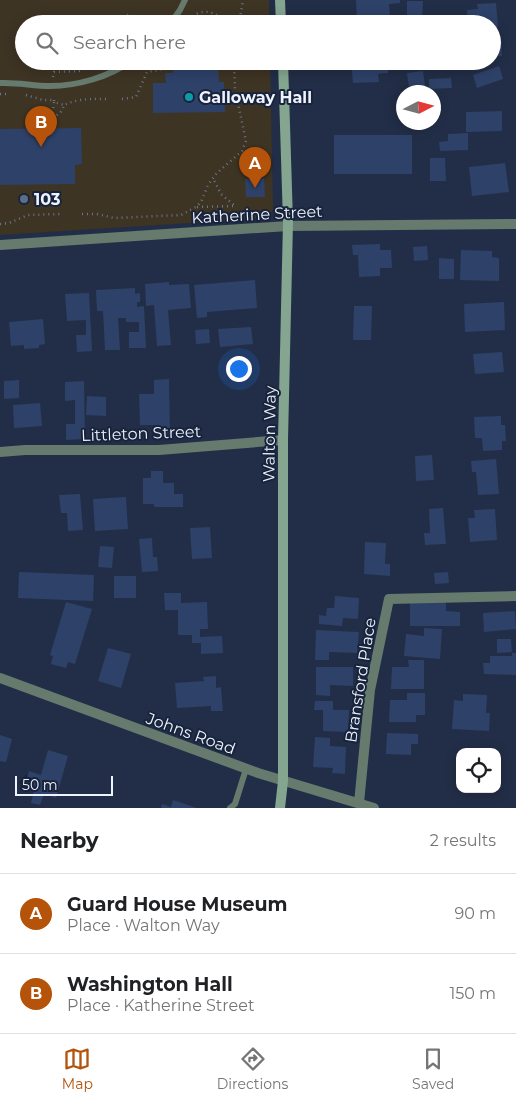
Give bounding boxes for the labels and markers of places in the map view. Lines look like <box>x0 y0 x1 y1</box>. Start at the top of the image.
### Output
place label: Galloway Hall <box>199 88 312 107</box>
marker: Galloway Hall <box>183 91 195 103</box>
pin: B <box>25 106 57 147</box>
pin: A <box>239 147 271 188</box>
place label: 103 <box>34 190 60 209</box>
marker: 103 <box>18 193 30 205</box>

